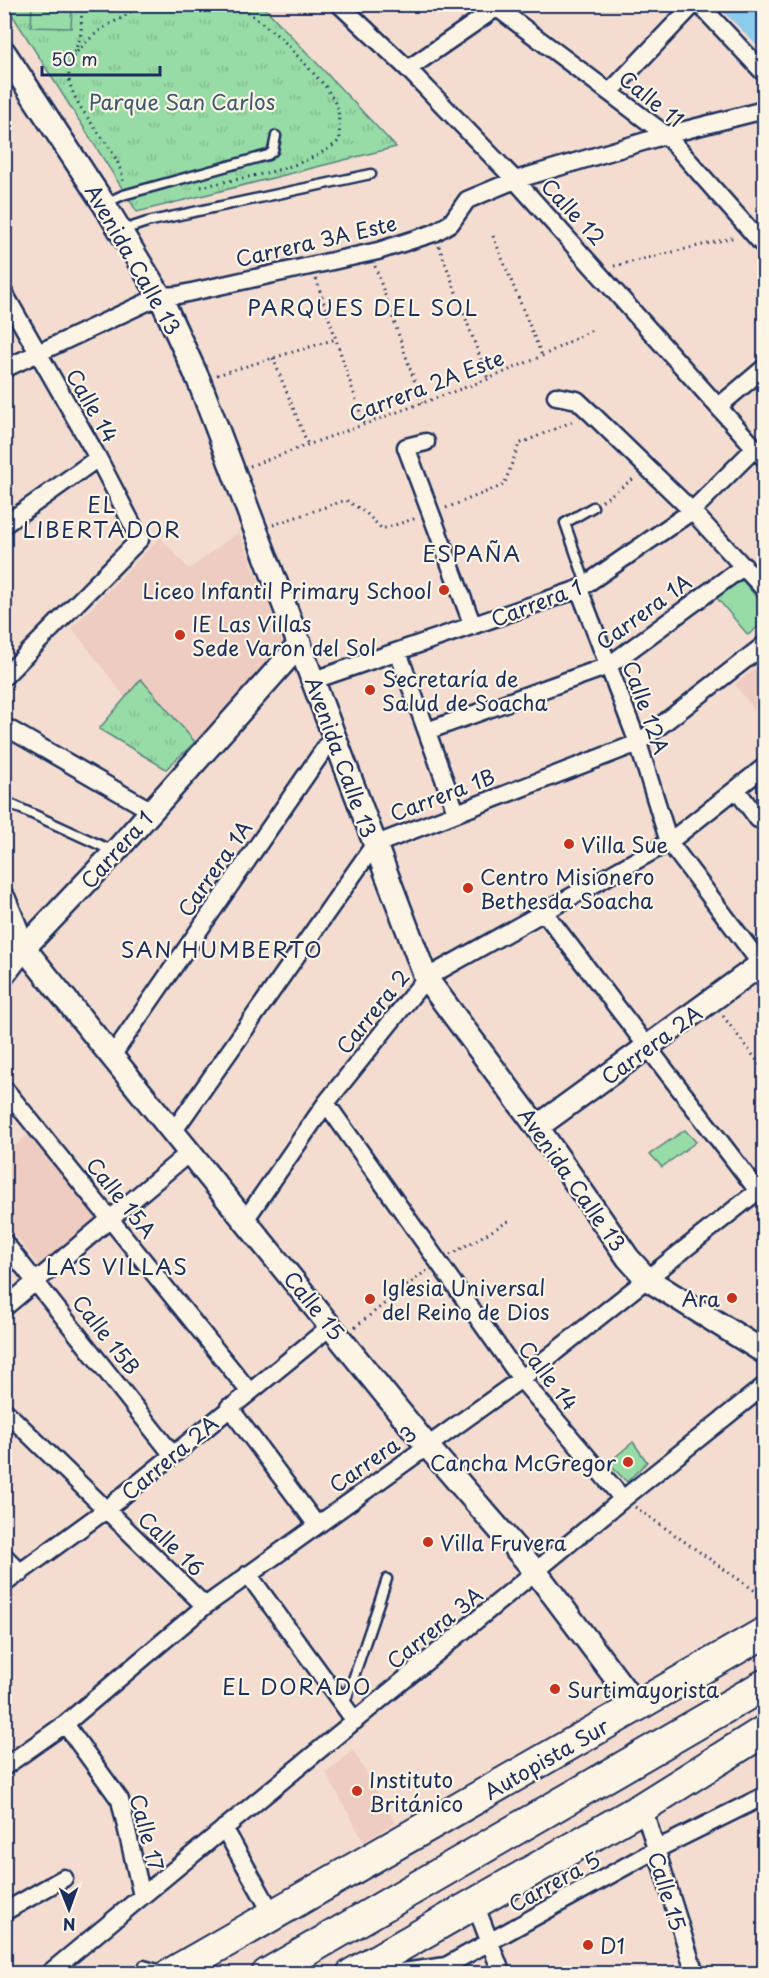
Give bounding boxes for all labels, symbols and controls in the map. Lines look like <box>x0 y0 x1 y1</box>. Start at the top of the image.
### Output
scale bar <box>42 39 160 77</box>
text: 50 m <box>51 45 98 72</box>
street label: Calle 11 <box>613 62 691 134</box>
park label: Parque San Carlos <box>89 85 275 117</box>
street label: Calle 12 <box>534 170 614 252</box>
street label: Avenida Calle 13 <box>78 178 190 340</box>
street label: Carrera 3A Este <box>232 206 400 274</box>
district label: PARQUES DEL SOL <box>247 290 479 323</box>
street label: Carrera 2A Este <box>344 341 508 429</box>
street label: Calle 14 <box>59 362 127 448</box>
district label: EL LIBERTADOR <box>23 487 181 545</box>
district label: ESPAÑA <box>422 536 522 569</box>
street label: Carrera 1A <box>589 565 697 657</box>
street label: Carrera 1 <box>486 570 586 634</box>
place label: Liceo Infantil Primary School <box>142 574 432 606</box>
marker: Liceo Infantil Primary School <box>437 583 451 597</box>
place label: IE Las Villas Sede Varon del Sol <box>192 607 376 663</box>
marker: IE Las Villas Sede Varon del Sol <box>173 628 187 642</box>
street label: Calle 12A <box>615 656 679 758</box>
place label: Secretaría de Salud de Soacha <box>382 662 548 718</box>
street label: Avenida Calle 13 <box>298 672 386 842</box>
marker: Secretaría de Salud de Soacha <box>363 683 377 697</box>
street label: Carrera 1B <box>385 759 499 829</box>
street label: Carrera 1 <box>72 803 160 895</box>
street label: Carrera 1A <box>169 813 259 923</box>
place label: Villa Sue <box>581 828 668 860</box>
marker: Villa Sue <box>562 837 576 851</box>
place label: Centro Misionero Bethesda Soacha <box>480 860 654 916</box>
marker: Centro Misionero Bethesda Soacha <box>461 881 475 895</box>
district label: SAN HUMBERTO <box>121 932 323 965</box>
street label: Carrera 2 <box>328 961 416 1061</box>
street label: Carrera 2A <box>594 996 708 1092</box>
street label: Avenida Calle 13 <box>511 1101 635 1257</box>
street label: Calle 15A <box>79 1150 165 1244</box>
district label: LAS VILLAS <box>45 1249 189 1282</box>
street label: Calle 15 <box>277 1263 353 1347</box>
place label: Iglesia Universal del Reino de Dios <box>382 1271 550 1327</box>
place label: Ara <box>682 1282 720 1314</box>
street label: Calle 15B <box>65 1287 149 1381</box>
marker: Ara <box>725 1291 739 1305</box>
marker: Iglesia Universal del Reino de Dios <box>363 1292 377 1306</box>
street label: Calle 14 <box>511 1333 587 1417</box>
street label: Carrera 2A <box>113 1407 225 1507</box>
street label: Carrera 3 <box>322 1416 422 1500</box>
place label: Cancha McGregor <box>430 1446 617 1478</box>
marker: Cancha McGregor <box>621 1455 635 1469</box>
street label: Calle 16 <box>131 1503 213 1583</box>
place label: Villa Fruvera <box>440 1526 567 1558</box>
marker: Villa Fruvera <box>421 1535 435 1549</box>
street label: Carrera 3A <box>379 1578 489 1676</box>
district label: EL DORADO <box>222 1669 372 1702</box>
place label: Surtimayorista <box>567 1673 719 1705</box>
marker: Surtimayorista <box>548 1682 562 1696</box>
street label: Autopista Sur <box>478 1709 615 1807</box>
place label: Instituto Británico <box>369 1763 463 1819</box>
marker: Instituto Británico <box>350 1784 364 1798</box>
street label: Calle 17 <box>122 1790 174 1874</box>
street label: Carrera 5 <box>502 1843 606 1919</box>
street label: Calle 15 <box>641 1847 695 1935</box>
north arrow <box>39 1879 99 1939</box>
text: N <box>63 1913 76 1937</box>
place label: D1 <box>600 1929 625 1961</box>
marker: D1 <box>581 1938 595 1952</box>

